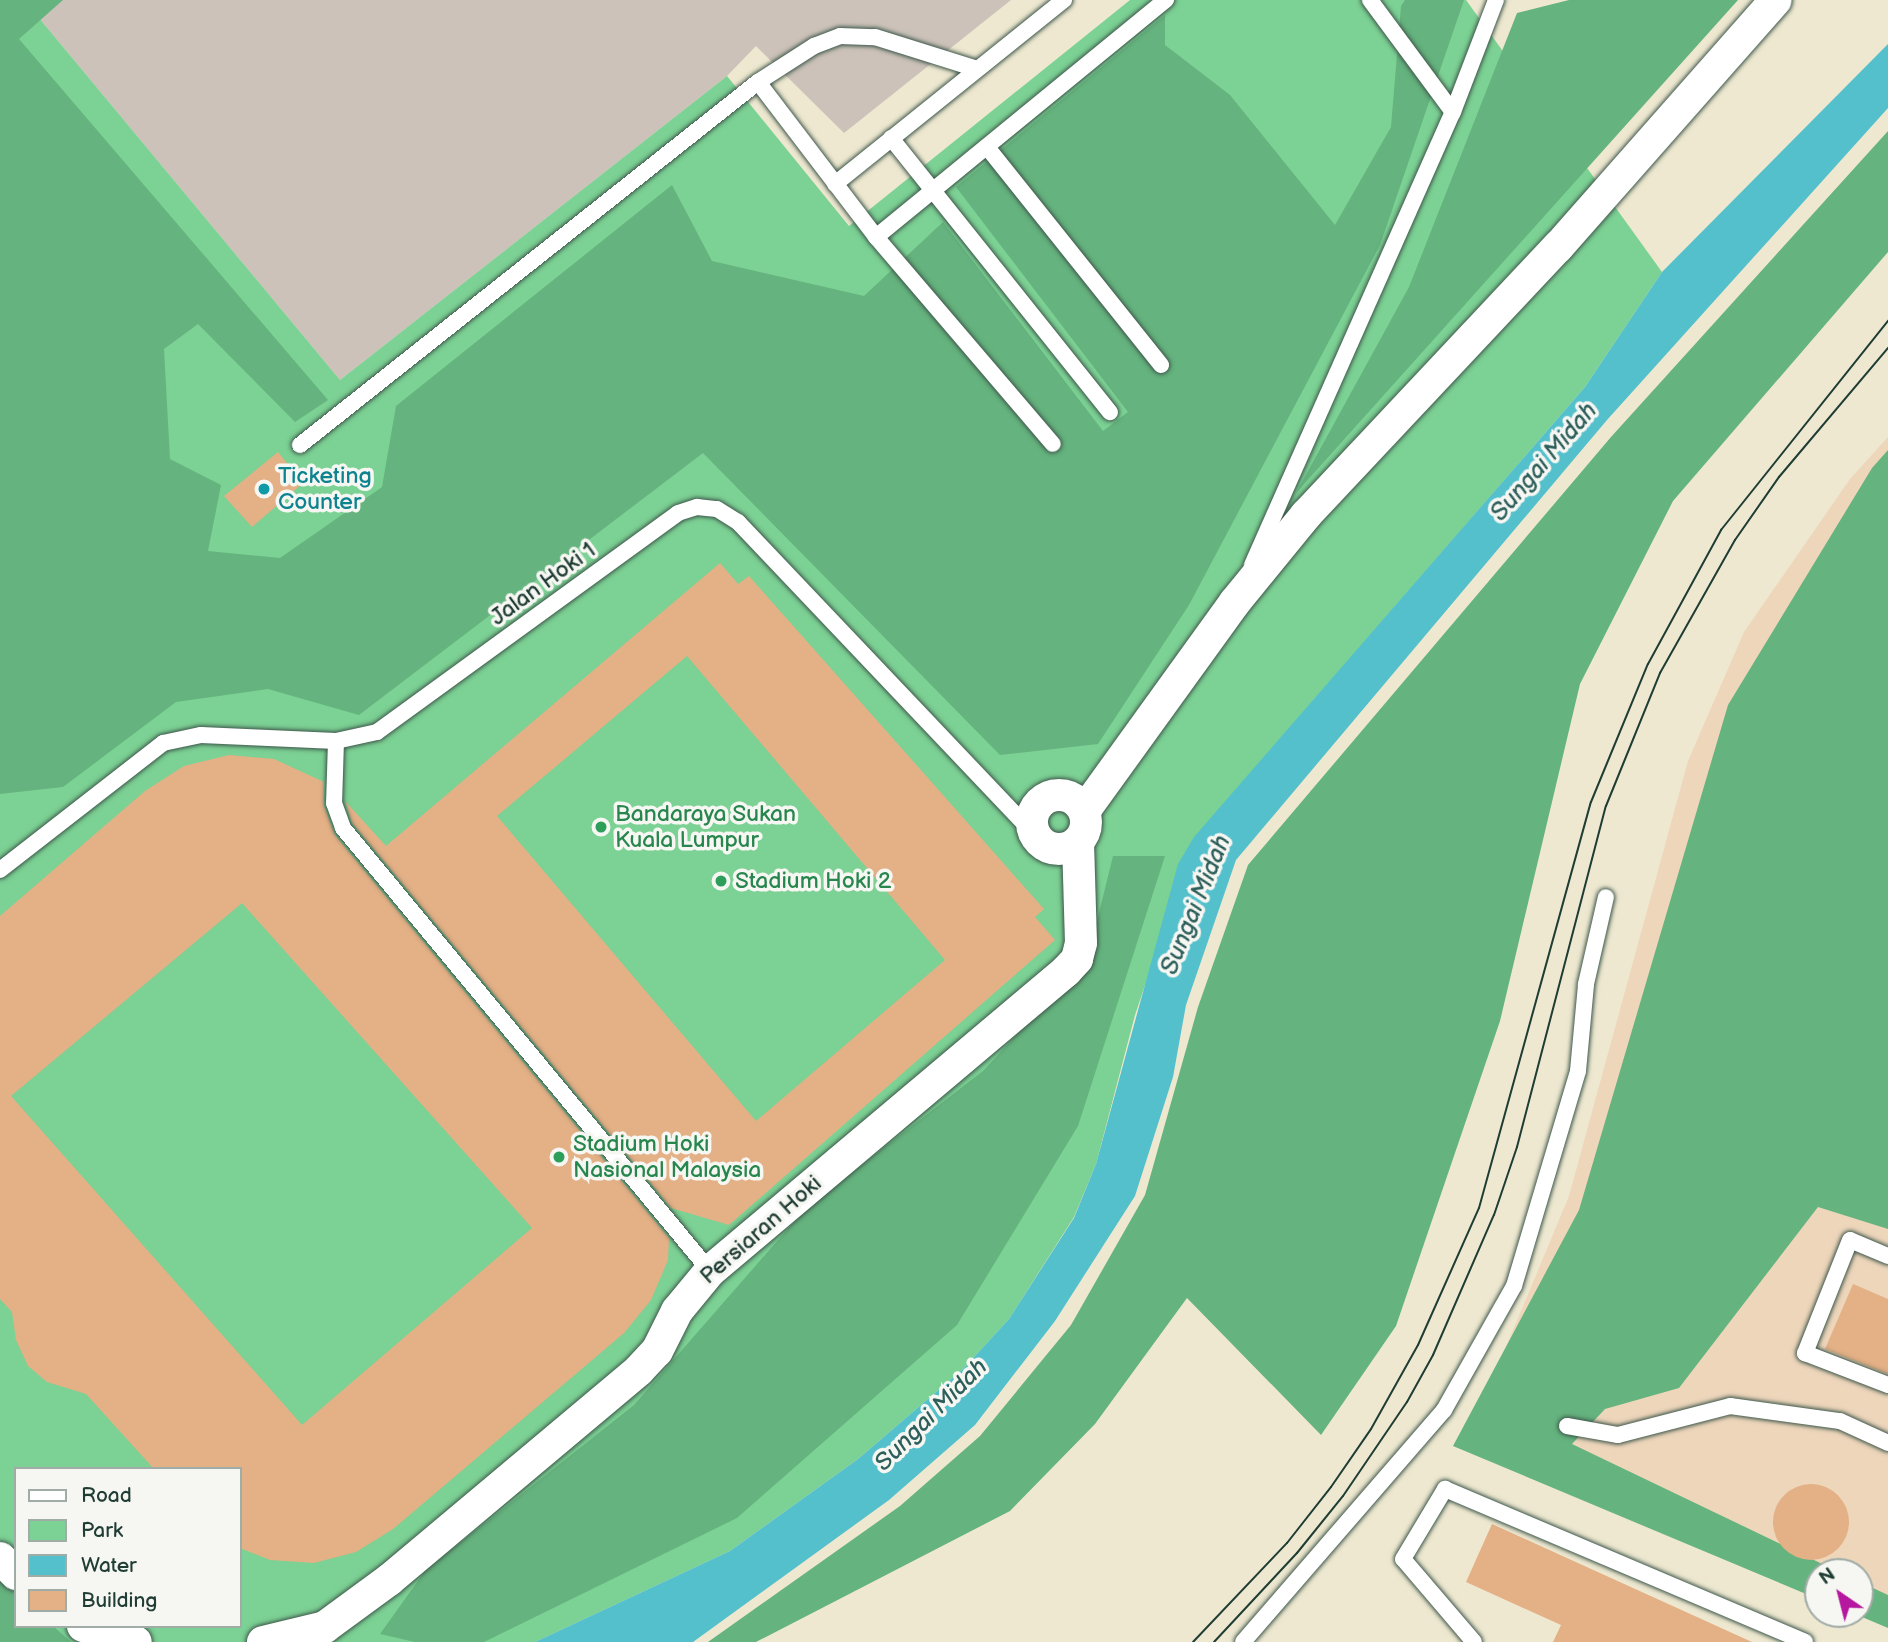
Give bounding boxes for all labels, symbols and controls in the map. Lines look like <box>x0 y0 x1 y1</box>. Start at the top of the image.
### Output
water label: Sungai Midah <box>1485 397 1603 527</box>
place label: Ticketing Counter <box>278 462 372 516</box>
marker: Ticketing Counter <box>256 481 272 497</box>
street label: Jalan Hoki 1 <box>485 537 601 631</box>
place label: Bandaraya Sukan Kuala Lumpur <box>615 800 796 854</box>
marker: Bandaraya Sukan Kuala Lumpur <box>593 819 609 835</box>
water label: Sungai Midah <box>1155 831 1237 979</box>
place label: Stadium Hoki 2 <box>735 867 891 895</box>
marker: Stadium Hoki 2 <box>713 873 729 889</box>
place label: Stadium Hoki Nasional Malaysia <box>573 1130 761 1184</box>
marker: Stadium Hoki Nasional Malaysia <box>551 1149 567 1165</box>
street label: Persiaran Hoki <box>695 1170 827 1290</box>
water label: Sungai Midah <box>869 1353 993 1477</box>
legend <box>14 1467 242 1628</box>
text: Road <box>81 1483 132 1508</box>
text: Park <box>81 1518 123 1543</box>
text: Water <box>81 1553 137 1578</box>
north arrow <box>1804 1558 1874 1628</box>
text: N <box>1815 1564 1840 1591</box>
text: Building <box>81 1588 157 1613</box>

